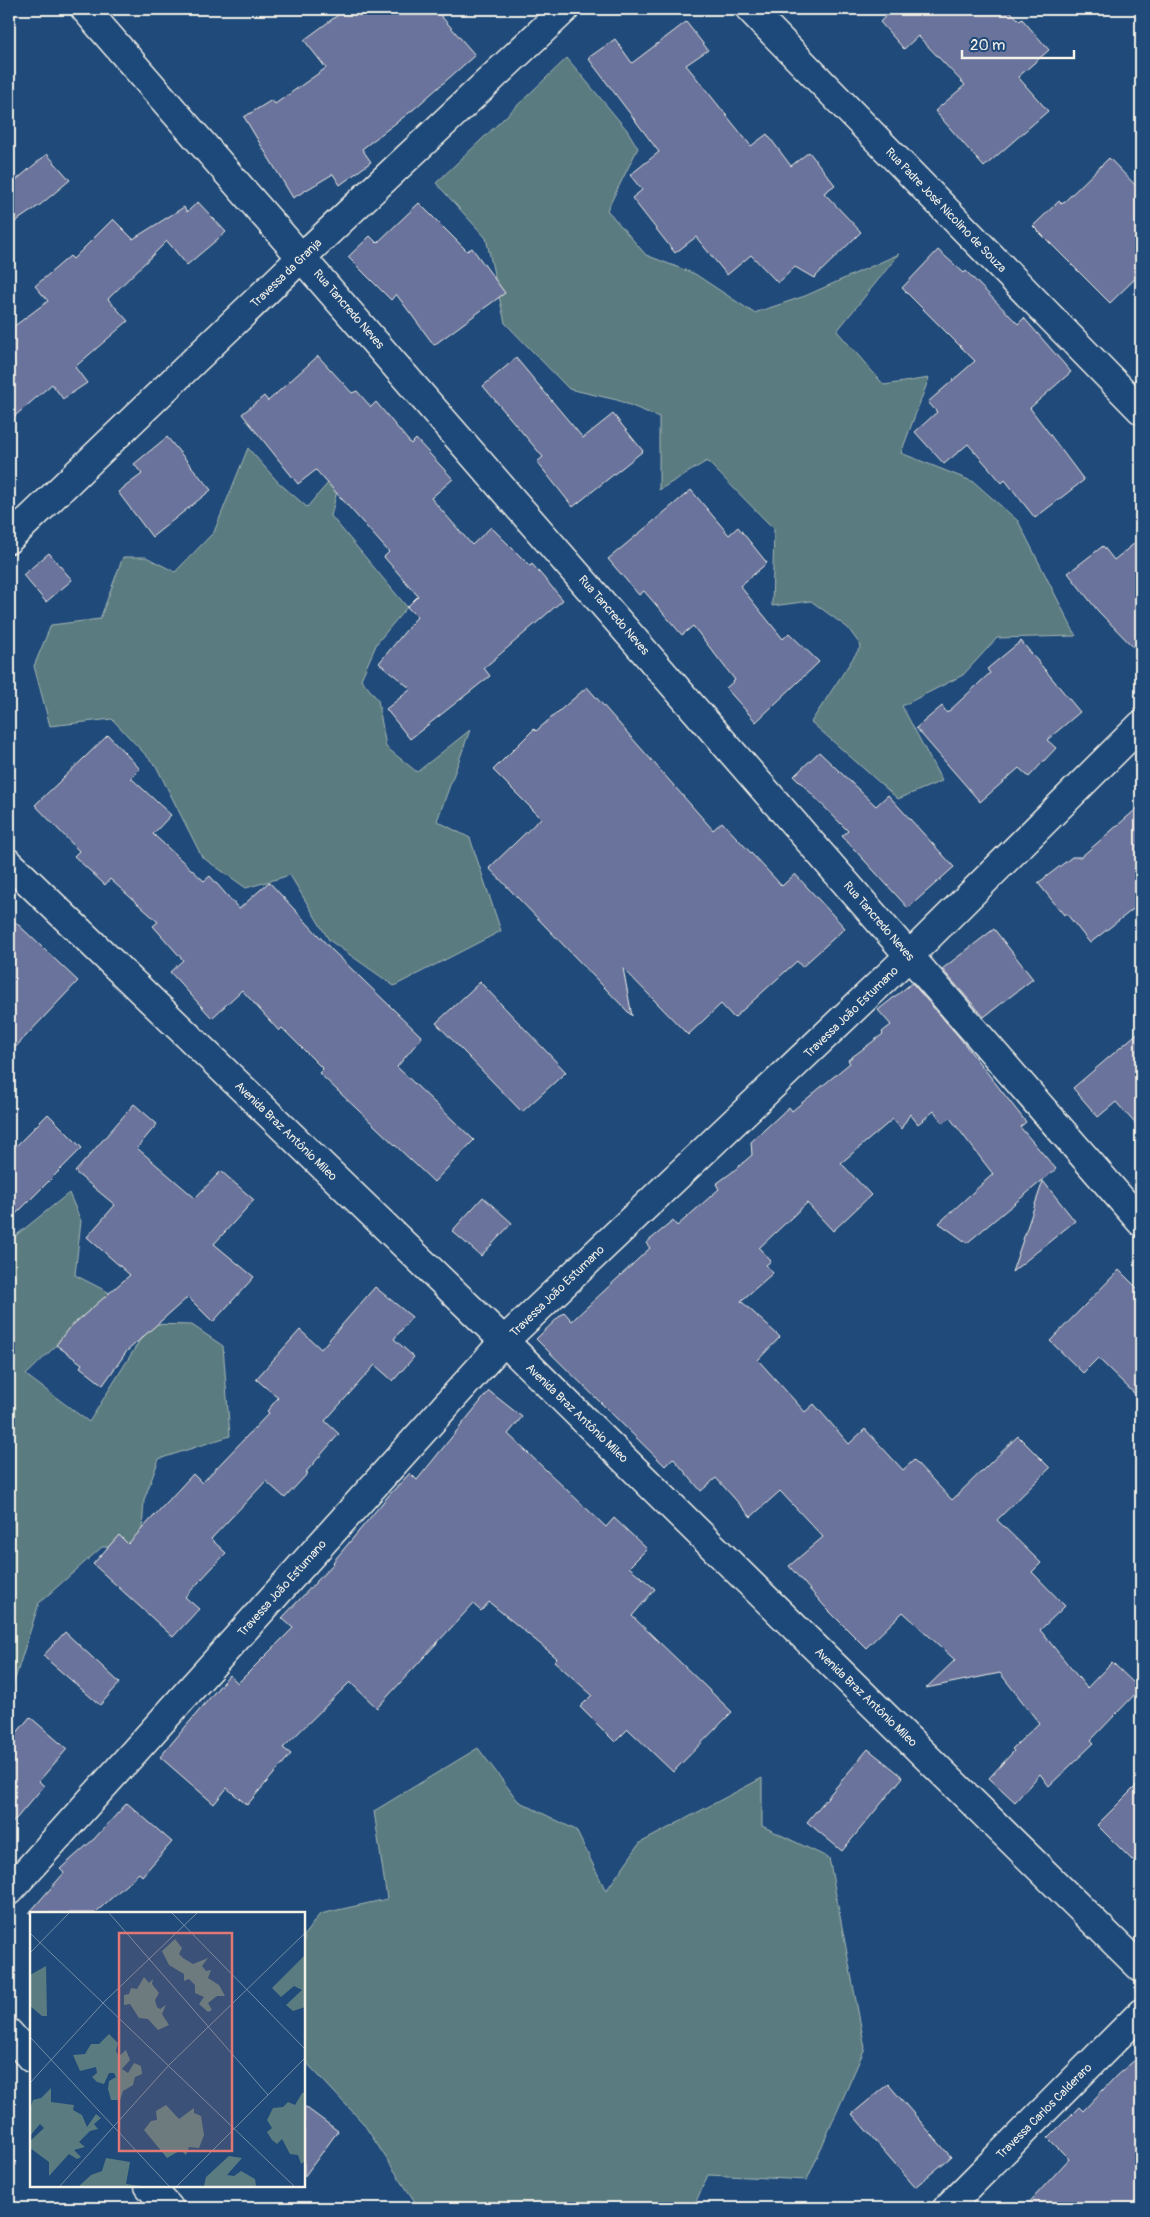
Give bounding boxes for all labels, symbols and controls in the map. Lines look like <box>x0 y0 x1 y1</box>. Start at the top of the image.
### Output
scale bar <box>962 28 1075 60</box>
text: 20 m <box>970 36 1005 55</box>
street label: Rua Padre José Nicolino de Souza <box>882 145 1009 276</box>
street label: Travessa da Granja <box>248 235 325 311</box>
street label: Rua Tancredo Neves <box>310 266 388 353</box>
street label: Rua Tancredo Neves <box>575 572 653 659</box>
street label: Rua Tancredo Neves <box>840 878 918 965</box>
street label: Travessa João Estumano <box>801 963 902 1061</box>
street label: Avenida Braz Antônio Mileo <box>231 1079 340 1185</box>
street label: Travessa João Estumano <box>507 1242 608 1340</box>
street label: Avenida Braz Antônio Mileo <box>522 1361 631 1467</box>
street label: Travessa João Estumano <box>235 1536 330 1640</box>
street label: Avenida Braz Antônio Mileo <box>811 1645 920 1751</box>
inset map <box>30 1912 305 2187</box>
street label: Travessa Carlos Calderaro <box>993 2060 1096 2162</box>

